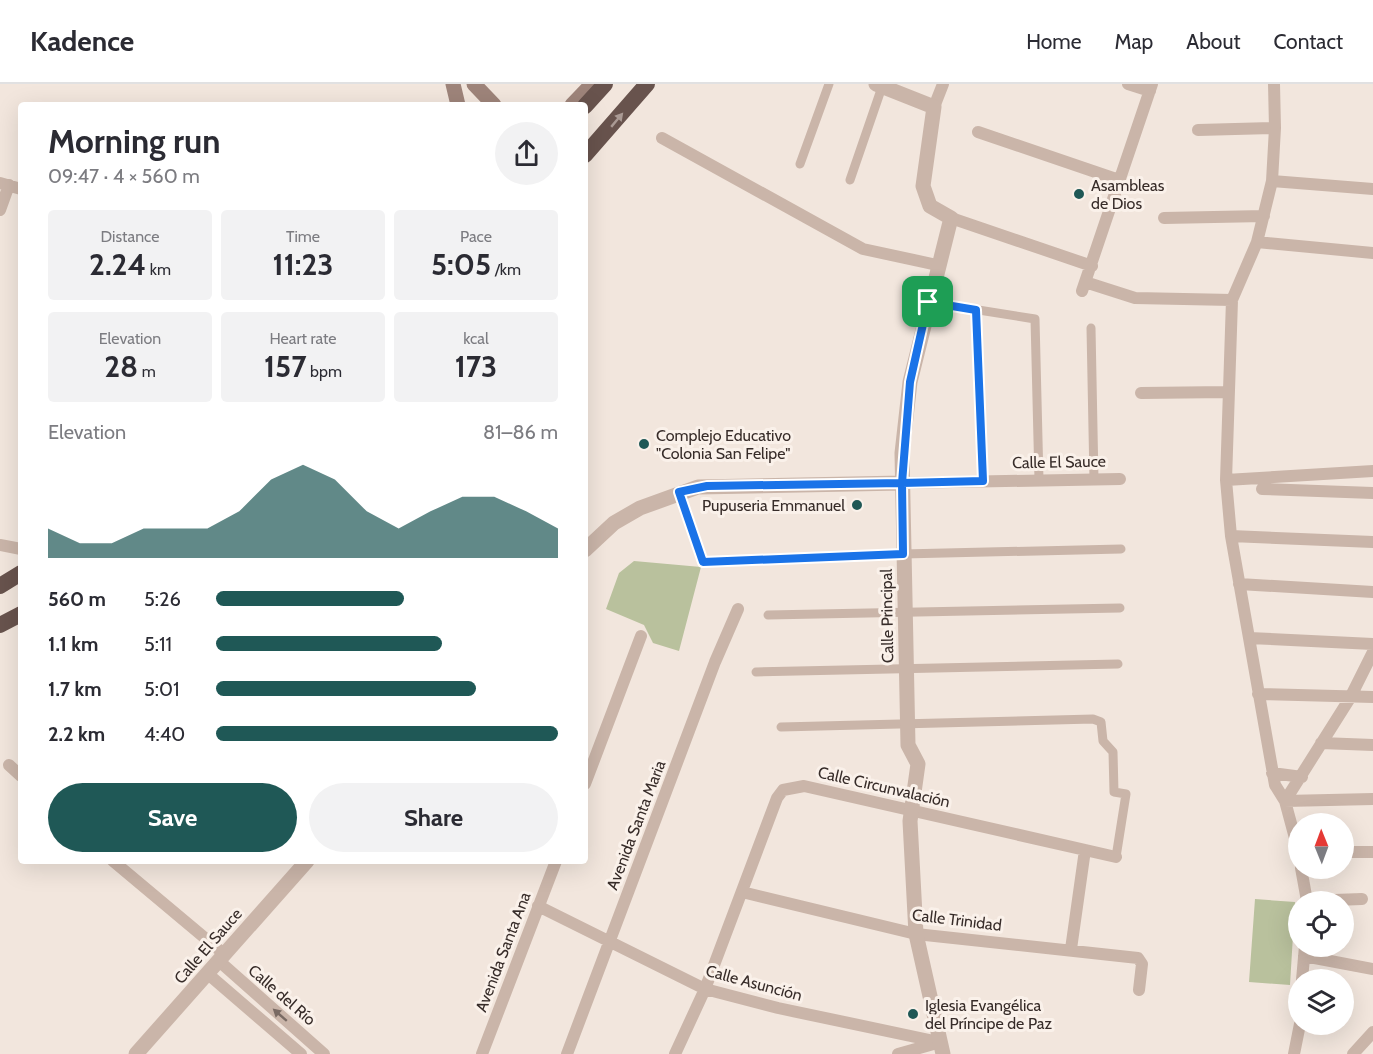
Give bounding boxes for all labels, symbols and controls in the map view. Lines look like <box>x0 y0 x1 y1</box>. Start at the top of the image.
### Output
text: Kadence <box>30 24 134 58</box>
text: Home <box>1026 29 1082 54</box>
text: Map <box>1115 29 1153 54</box>
text: About <box>1186 29 1240 54</box>
text: Contact <box>1273 29 1343 54</box>
one-way arrow <box>610 112 623 128</box>
text: Morning run <box>48 121 220 161</box>
button: share <box>495 122 558 185</box>
text: 09:47 · 4 × 560 m <box>48 164 200 188</box>
place label: Asambleas de Dios <box>1091 176 1165 213</box>
marker: Asambleas de Dios <box>1072 187 1086 201</box>
text: Distance <box>101 227 159 246</box>
text: Time <box>286 227 320 246</box>
text: Pace <box>460 227 492 246</box>
text: 2.24 <box>89 246 146 283</box>
text: 11:23 <box>273 246 333 283</box>
text: 5:05 <box>431 246 491 283</box>
text: km <box>146 260 171 279</box>
text: /km <box>491 260 521 279</box>
pin <box>902 276 953 327</box>
icon: arrive <box>911 285 944 318</box>
text: Elevation <box>99 329 161 348</box>
text: Heart rate <box>270 329 336 348</box>
text: kcal <box>463 329 489 348</box>
text: 28 <box>104 348 138 385</box>
text: 157 <box>264 348 307 385</box>
text: 173 <box>455 348 497 385</box>
text: m <box>138 362 156 381</box>
text: bpm <box>307 362 342 381</box>
text: Elevation <box>48 420 126 444</box>
text: 81–86 m <box>483 420 558 444</box>
place label: Complejo Educativo "Colonia San Felipe" <box>656 426 791 463</box>
marker: Complejo Educativo "Colonia San Felipe" <box>637 437 651 451</box>
street label: Calle El Sauce <box>1012 452 1106 472</box>
place label: Pupuseria Emmanuel <box>702 496 845 515</box>
marker: Pupuseria Emmanuel <box>850 498 864 512</box>
street label: Calle Principal <box>877 569 897 663</box>
text: 560 m <box>48 587 106 611</box>
text: 5:26 <box>144 587 181 611</box>
text: 1.1 km <box>48 632 98 656</box>
text: 5:11 <box>144 632 172 656</box>
text: 1.7 km <box>48 677 102 701</box>
text: 5:01 <box>144 677 179 701</box>
text: 2.2 km <box>48 722 105 746</box>
text: 4:40 <box>144 722 185 746</box>
street label: Avenida Santa Maria <box>603 757 670 892</box>
street label: Calle Circunvalación <box>816 763 952 811</box>
button: Save <box>48 783 297 852</box>
button: Share <box>309 783 558 852</box>
north arrow <box>1288 813 1354 879</box>
map controls <box>1288 813 1354 1035</box>
street label: Avenida Santa Ana <box>471 889 535 1015</box>
button: locate <box>1288 891 1354 957</box>
street label: Calle El Sauce <box>170 904 246 988</box>
street label: Calle Trinidad <box>911 905 1003 935</box>
street label: Calle del Río <box>244 961 320 1030</box>
street label: Calle Asunción <box>704 961 804 1005</box>
button: layers <box>1288 969 1354 1035</box>
place label: Iglesia Evangélica del Príncipe de Paz <box>925 996 1053 1033</box>
marker: Iglesia Evangélica del Príncipe de Paz <box>906 1007 920 1021</box>
one-way arrow <box>272 1009 288 1022</box>

